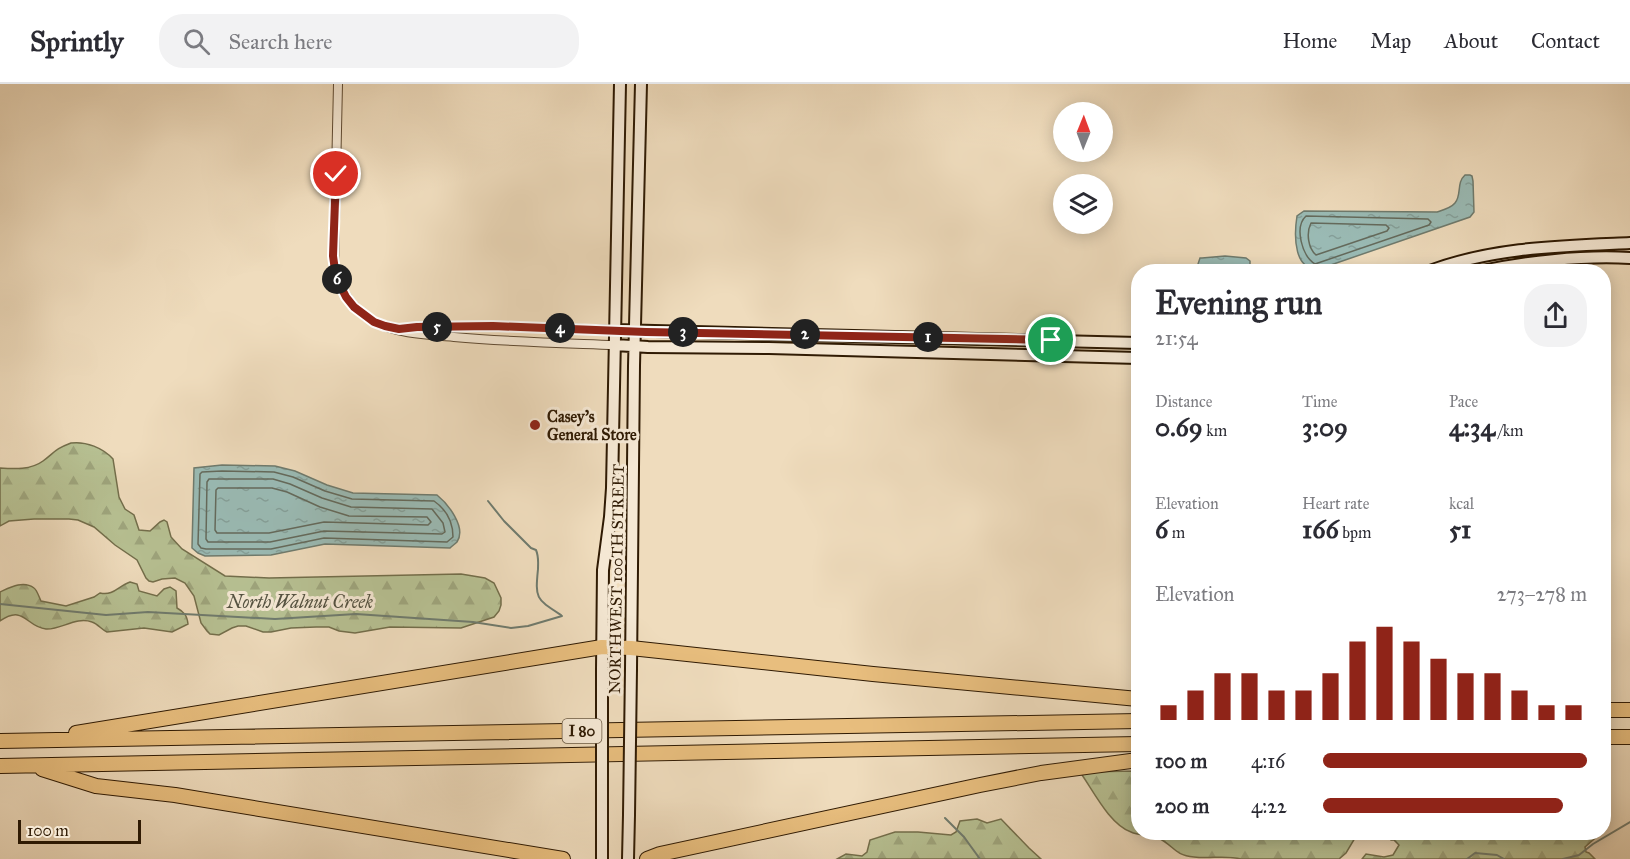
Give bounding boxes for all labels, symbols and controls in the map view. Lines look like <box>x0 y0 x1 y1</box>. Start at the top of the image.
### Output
search box <box>159 14 579 68</box>
text: Sprintly <box>30 24 123 59</box>
icon: search <box>180 25 213 58</box>
text: Search here <box>228 28 332 55</box>
text: Home <box>1282 28 1337 54</box>
text: Map <box>1370 28 1411 54</box>
text: About <box>1444 28 1498 54</box>
text: Contact <box>1531 28 1600 54</box>
north arrow <box>1053 102 1113 162</box>
map controls <box>1053 102 1113 234</box>
pin <box>310 148 361 199</box>
icon: check <box>319 157 352 190</box>
button: layers <box>1053 174 1113 234</box>
pin: 6 <box>322 264 352 294</box>
text: 6 <box>333 269 341 288</box>
text: Evening run <box>1155 283 1322 323</box>
button: share <box>1524 284 1587 347</box>
pin: 5 <box>422 312 452 342</box>
pin: 4 <box>545 313 575 343</box>
pin <box>1025 314 1076 365</box>
text: 5 <box>433 317 441 336</box>
pin: 3 <box>668 317 698 347</box>
text: 4 <box>556 318 564 337</box>
pin: 2 <box>790 319 820 349</box>
text: 3 <box>680 322 686 341</box>
pin: 1 <box>913 322 943 352</box>
icon: arrive <box>1034 323 1067 356</box>
text: 2 <box>801 324 809 343</box>
text: 21:54 <box>1155 326 1198 350</box>
text: 1 <box>925 327 931 346</box>
text: Distance <box>1155 392 1212 411</box>
text: Time <box>1302 392 1337 411</box>
text: Pace <box>1449 392 1478 411</box>
place label: Casey's General Store <box>547 407 637 444</box>
text: 0.69 <box>1155 411 1203 443</box>
text: 3:09 <box>1302 411 1348 443</box>
text: 4:34 <box>1449 411 1495 443</box>
marker: Casey's General Store <box>528 418 542 432</box>
text: km <box>1203 421 1227 440</box>
text: /km <box>1495 421 1524 440</box>
street label: NORTHWEST 100TH STREET <box>605 464 628 694</box>
text: Elevation <box>1155 494 1219 513</box>
text: Heart rate <box>1302 494 1369 513</box>
text: kcal <box>1449 494 1474 513</box>
text: 6 <box>1155 513 1168 545</box>
text: 166 <box>1302 513 1339 545</box>
text: 51 <box>1449 513 1471 545</box>
text: m <box>1168 523 1185 542</box>
text: bpm <box>1339 523 1371 542</box>
text: Elevation <box>1155 582 1234 606</box>
text: 273–278 m <box>1497 582 1587 606</box>
water label: North Walnut Creek <box>226 591 373 613</box>
road number: I 80 <box>562 719 602 743</box>
text: 100 m <box>1155 749 1207 773</box>
text: 4:16 <box>1251 749 1285 773</box>
text: 200 m <box>1155 794 1209 818</box>
text: 4:22 <box>1251 794 1287 818</box>
scale bar <box>18 817 141 844</box>
text: 100 m <box>27 821 69 840</box>

